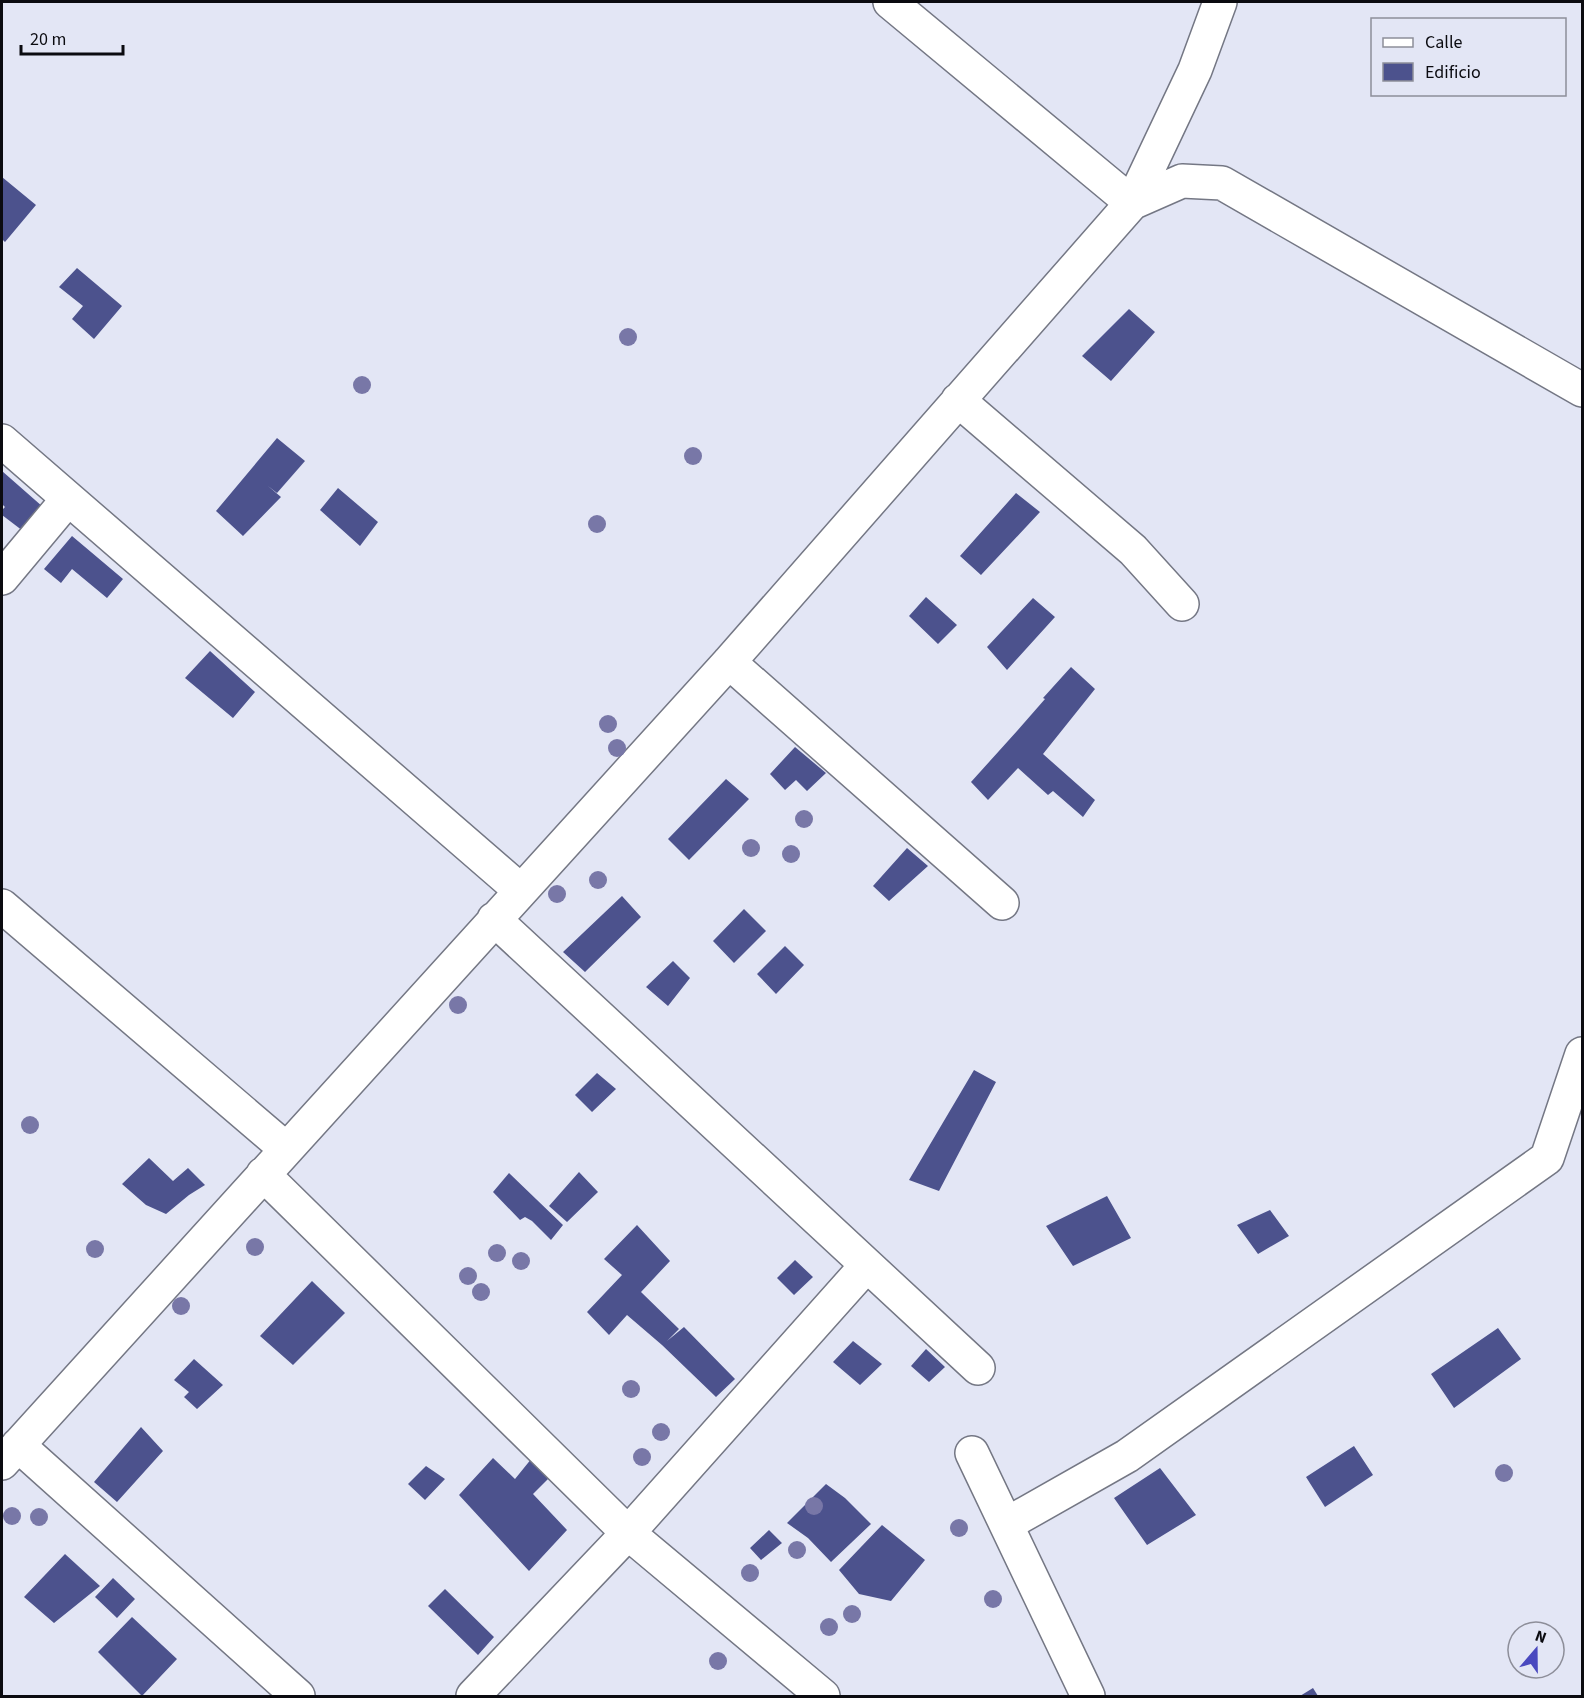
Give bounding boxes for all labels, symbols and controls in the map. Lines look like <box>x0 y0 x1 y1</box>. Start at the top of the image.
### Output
scale bar <box>21 18 123 56</box>
legend <box>1371 18 1566 96</box>
text: 20 m <box>30 27 66 52</box>
text: Calle <box>1425 30 1463 55</box>
text: Edificio <box>1425 60 1481 85</box>
north arrow <box>1506 1620 1566 1680</box>
text: N <box>1532 1625 1550 1649</box>

